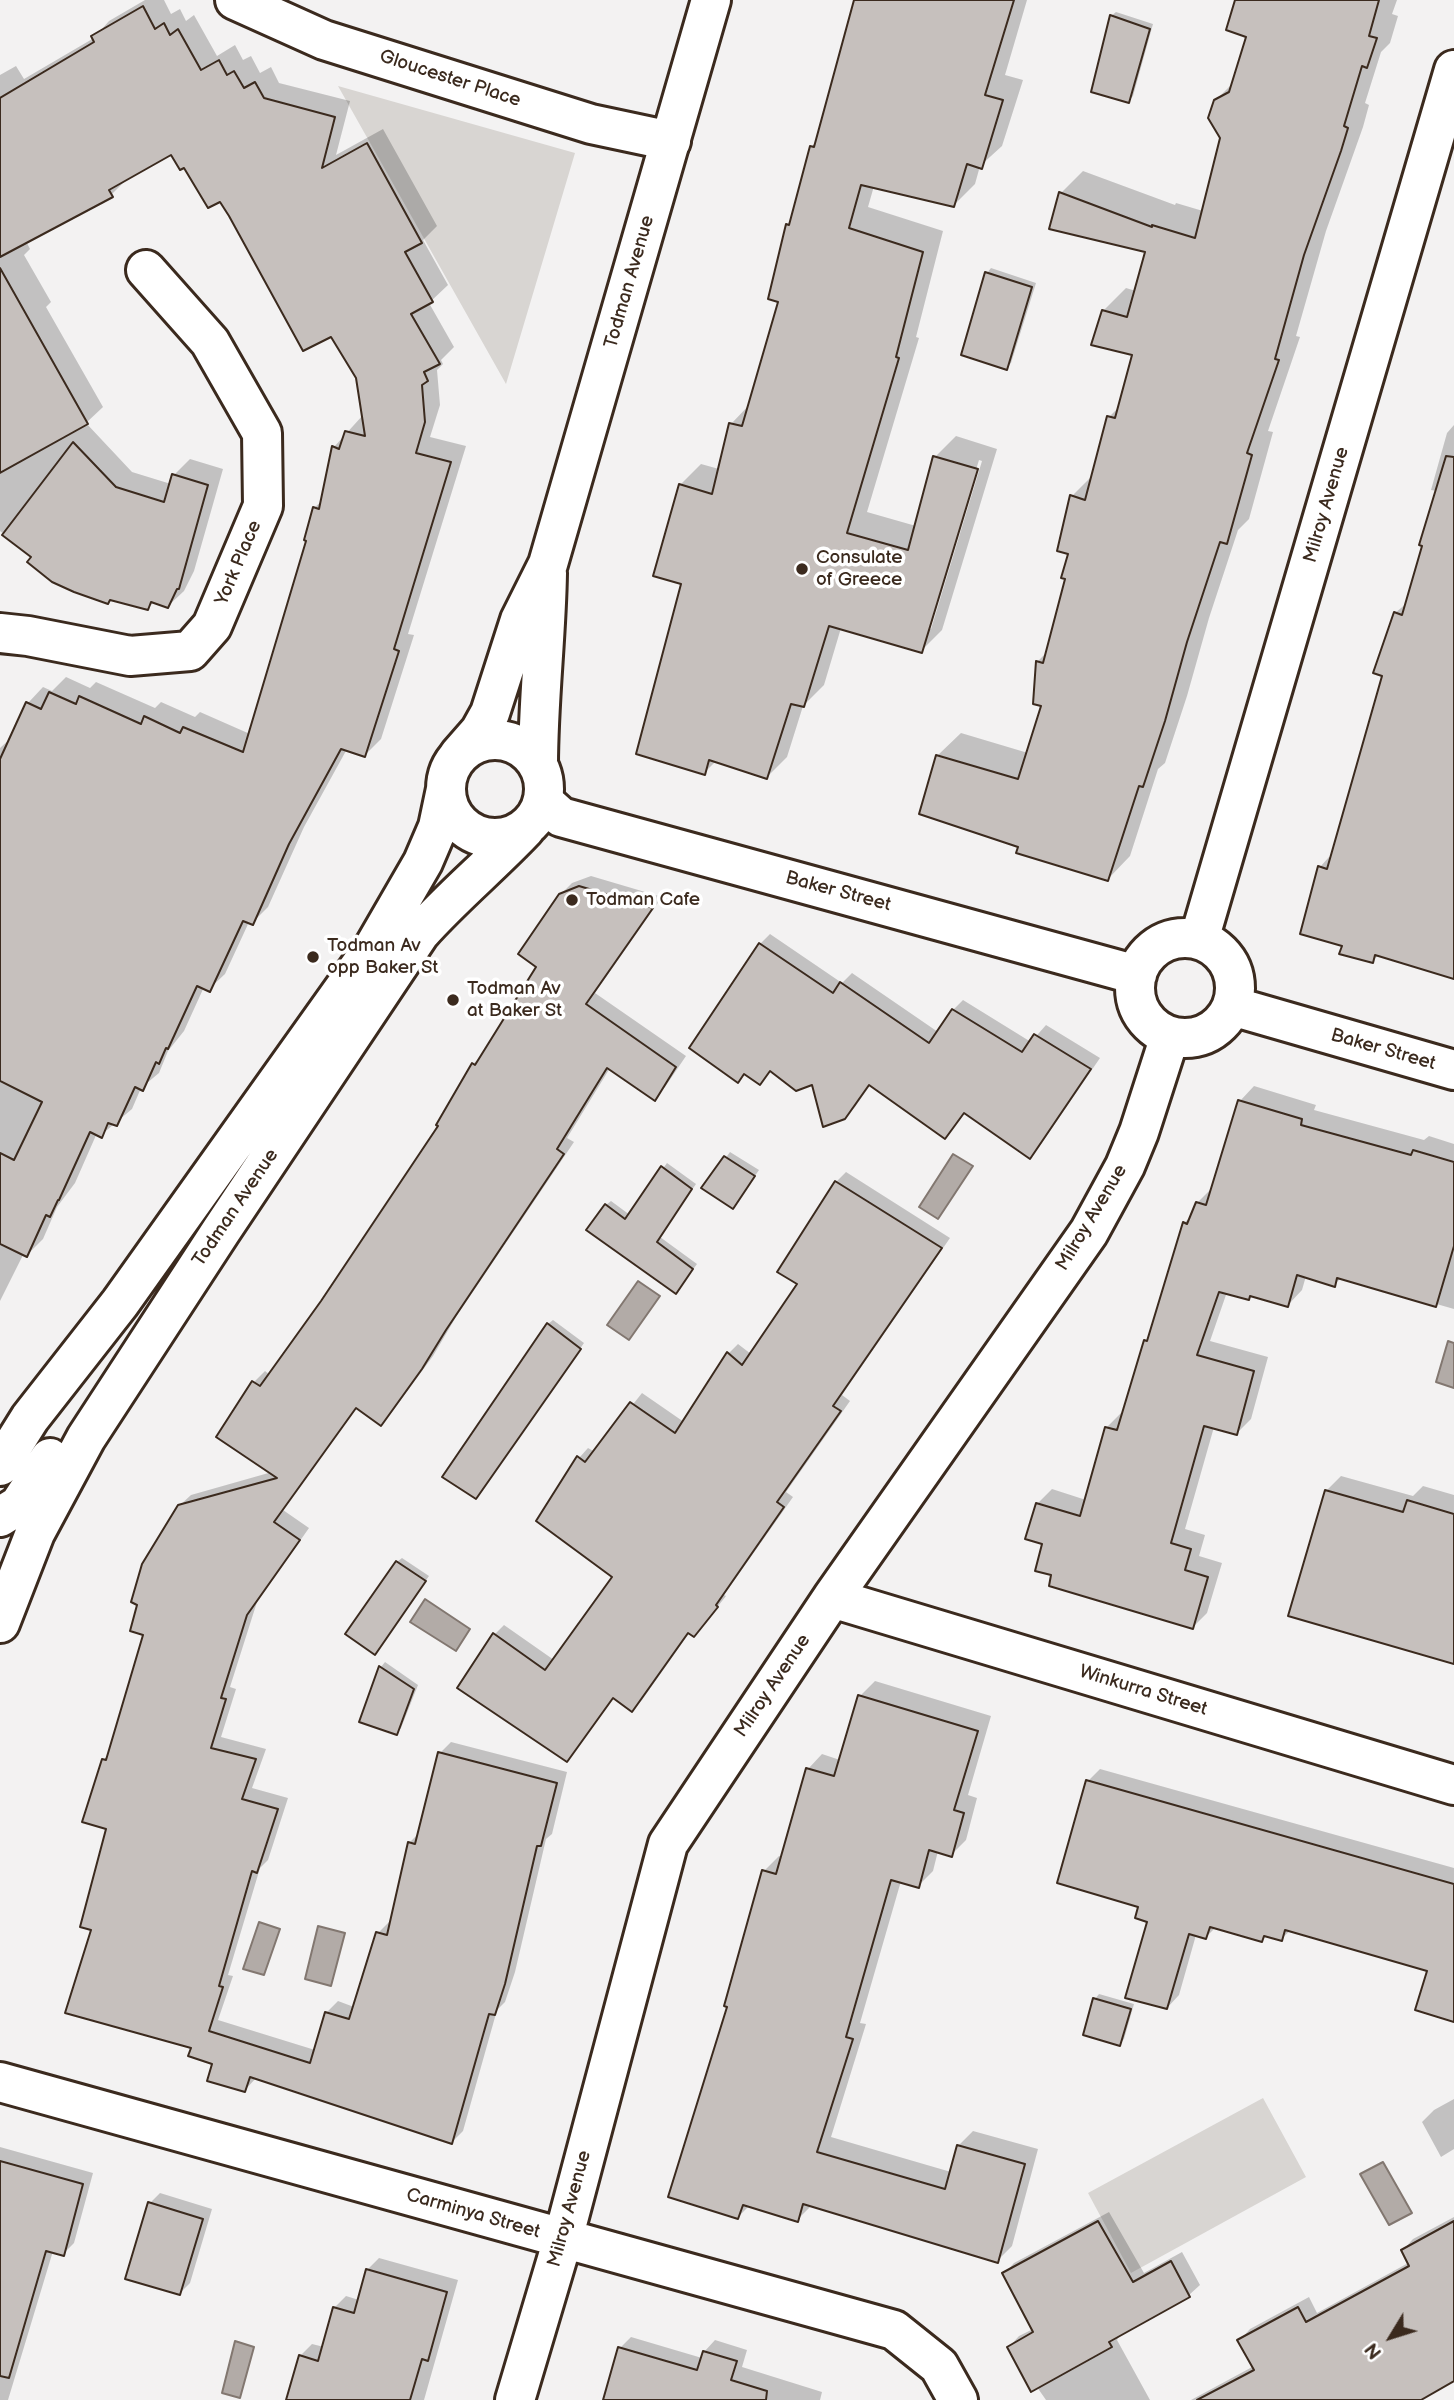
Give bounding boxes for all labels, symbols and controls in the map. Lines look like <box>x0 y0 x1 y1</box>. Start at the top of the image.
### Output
street label: Gloucester Place <box>377 45 523 113</box>
street label: Todman Avenue <box>600 213 660 351</box>
street label: Milroy Avenue <box>1300 444 1354 566</box>
street label: York Place <box>211 517 267 609</box>
place label: Consulate of Greece <box>816 547 902 591</box>
marker: Consulate of Greece <box>794 561 810 577</box>
street label: Baker Street <box>783 867 893 917</box>
place label: Todman Cafe <box>586 889 700 911</box>
marker: Todman Cafe <box>564 892 580 908</box>
place label: Todman Av opp Baker St <box>327 935 438 979</box>
marker: Todman Av opp Baker St <box>305 949 321 965</box>
place label: Todman Av at Baker St <box>467 978 562 1022</box>
marker: Todman Av at Baker St <box>445 992 461 1008</box>
street label: Baker Street <box>1328 1024 1438 1076</box>
street label: Todman Avenue <box>188 1145 284 1271</box>
street label: Milroy Avenue <box>1051 1161 1133 1275</box>
street label: Milroy Avenue <box>730 1630 816 1742</box>
street label: Winkurra Street <box>1076 1661 1210 1721</box>
street label: Milroy Avenue <box>544 2148 596 2270</box>
street label: Carminya Street <box>403 2184 543 2244</box>
north arrow <box>1356 2302 1426 2372</box>
text: N <box>1361 2338 1388 2363</box>

